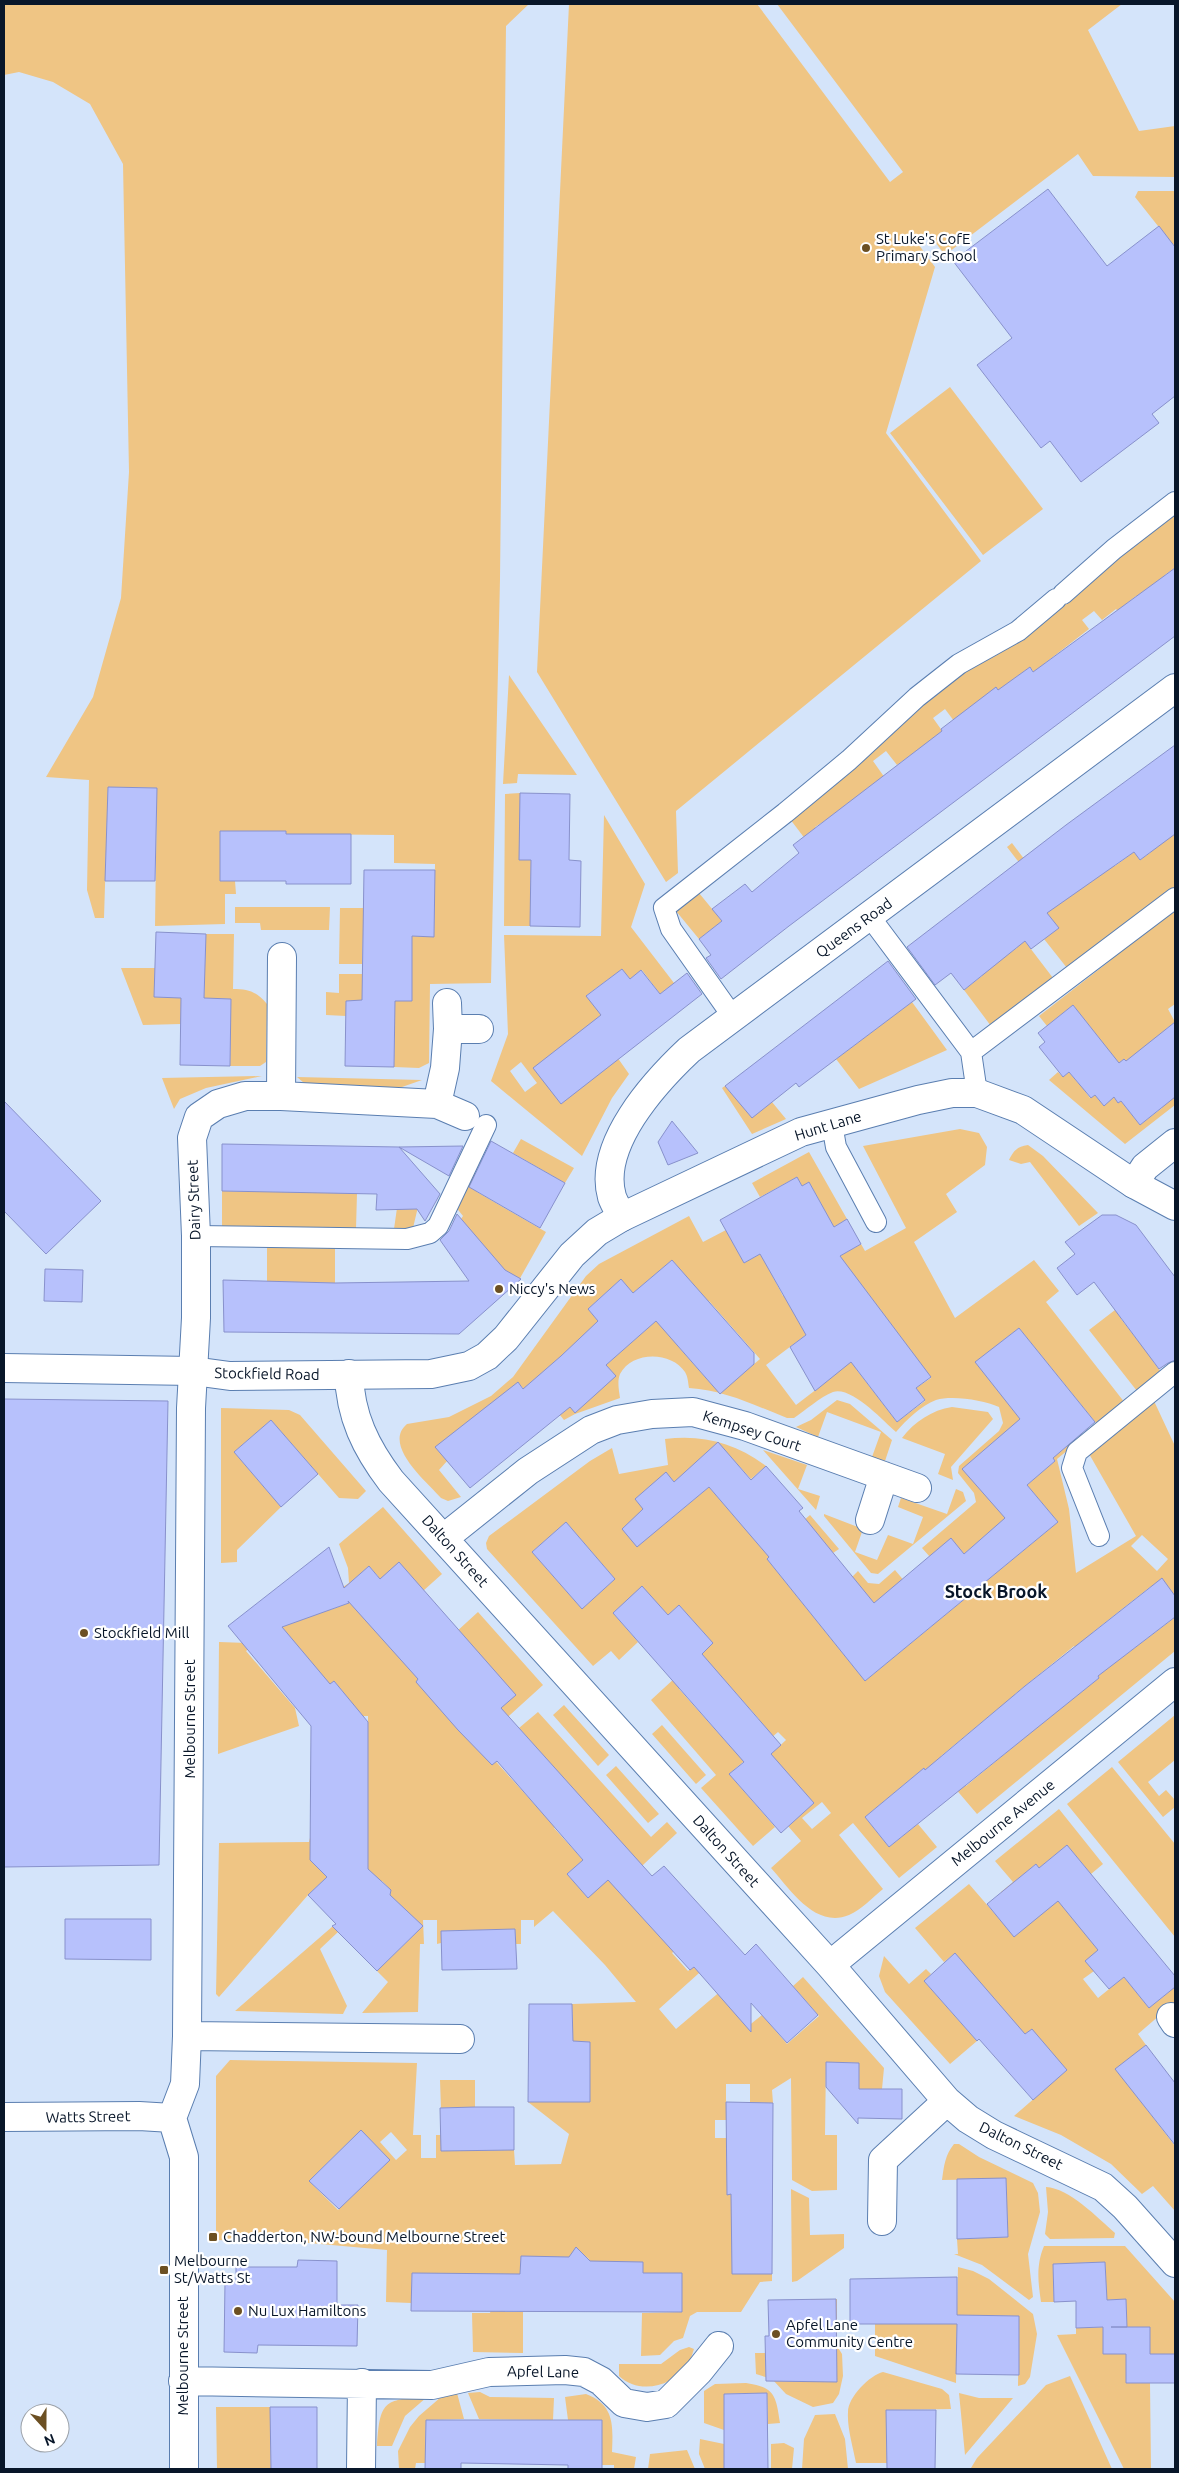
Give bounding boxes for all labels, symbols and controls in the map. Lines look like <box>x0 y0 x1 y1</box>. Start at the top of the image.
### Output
place label: St Luke's CofE Primary School <box>876 230 977 264</box>
marker: St Luke's CofE Primary School <box>860 242 872 254</box>
street label: Queens Road <box>812 894 895 961</box>
street label: Hunt Lane <box>792 1107 863 1144</box>
street label: Dairy Street <box>184 1159 203 1241</box>
place label: Niccy's News <box>509 1280 595 1297</box>
marker: Niccy's News <box>493 1283 505 1295</box>
street label: Stockfield Road <box>214 1364 320 1383</box>
street label: Kempsey Court <box>701 1407 804 1454</box>
street label: Dalton Street <box>419 1511 492 1590</box>
district label: Stock Brook <box>945 1581 1047 1601</box>
place label: Stockfield Mill <box>94 1624 189 1641</box>
marker: Stockfield Mill <box>78 1627 90 1639</box>
street label: Melbourne Street <box>181 1659 198 1779</box>
street label: Melbourne Avenue <box>948 1776 1058 1869</box>
street label: Dalton Street <box>690 1811 763 1890</box>
street label: Watts Street <box>45 2107 131 2126</box>
street label: Dalton Street <box>977 2118 1066 2173</box>
place label: Chadderton, NW-bound Melbourne Street <box>223 2228 505 2245</box>
marker: Chadderton, NW-bound Melbourne Street <box>207 2231 219 2243</box>
place label: Melbourne St/Watts St <box>174 2252 251 2286</box>
marker: Melbourne St/Watts St <box>158 2264 170 2276</box>
street label: Melbourne Street <box>174 2296 191 2416</box>
place label: Nu Lux Hamiltons <box>248 2302 366 2319</box>
marker: Nu Lux Hamiltons <box>232 2305 244 2317</box>
place label: Apfel Lane Community Centre <box>786 2316 913 2350</box>
marker: Apfel Lane Community Centre <box>770 2328 782 2340</box>
street label: Apfel Lane <box>507 2362 579 2381</box>
north arrow <box>20 2403 70 2453</box>
text: N <box>42 2431 57 2449</box>

